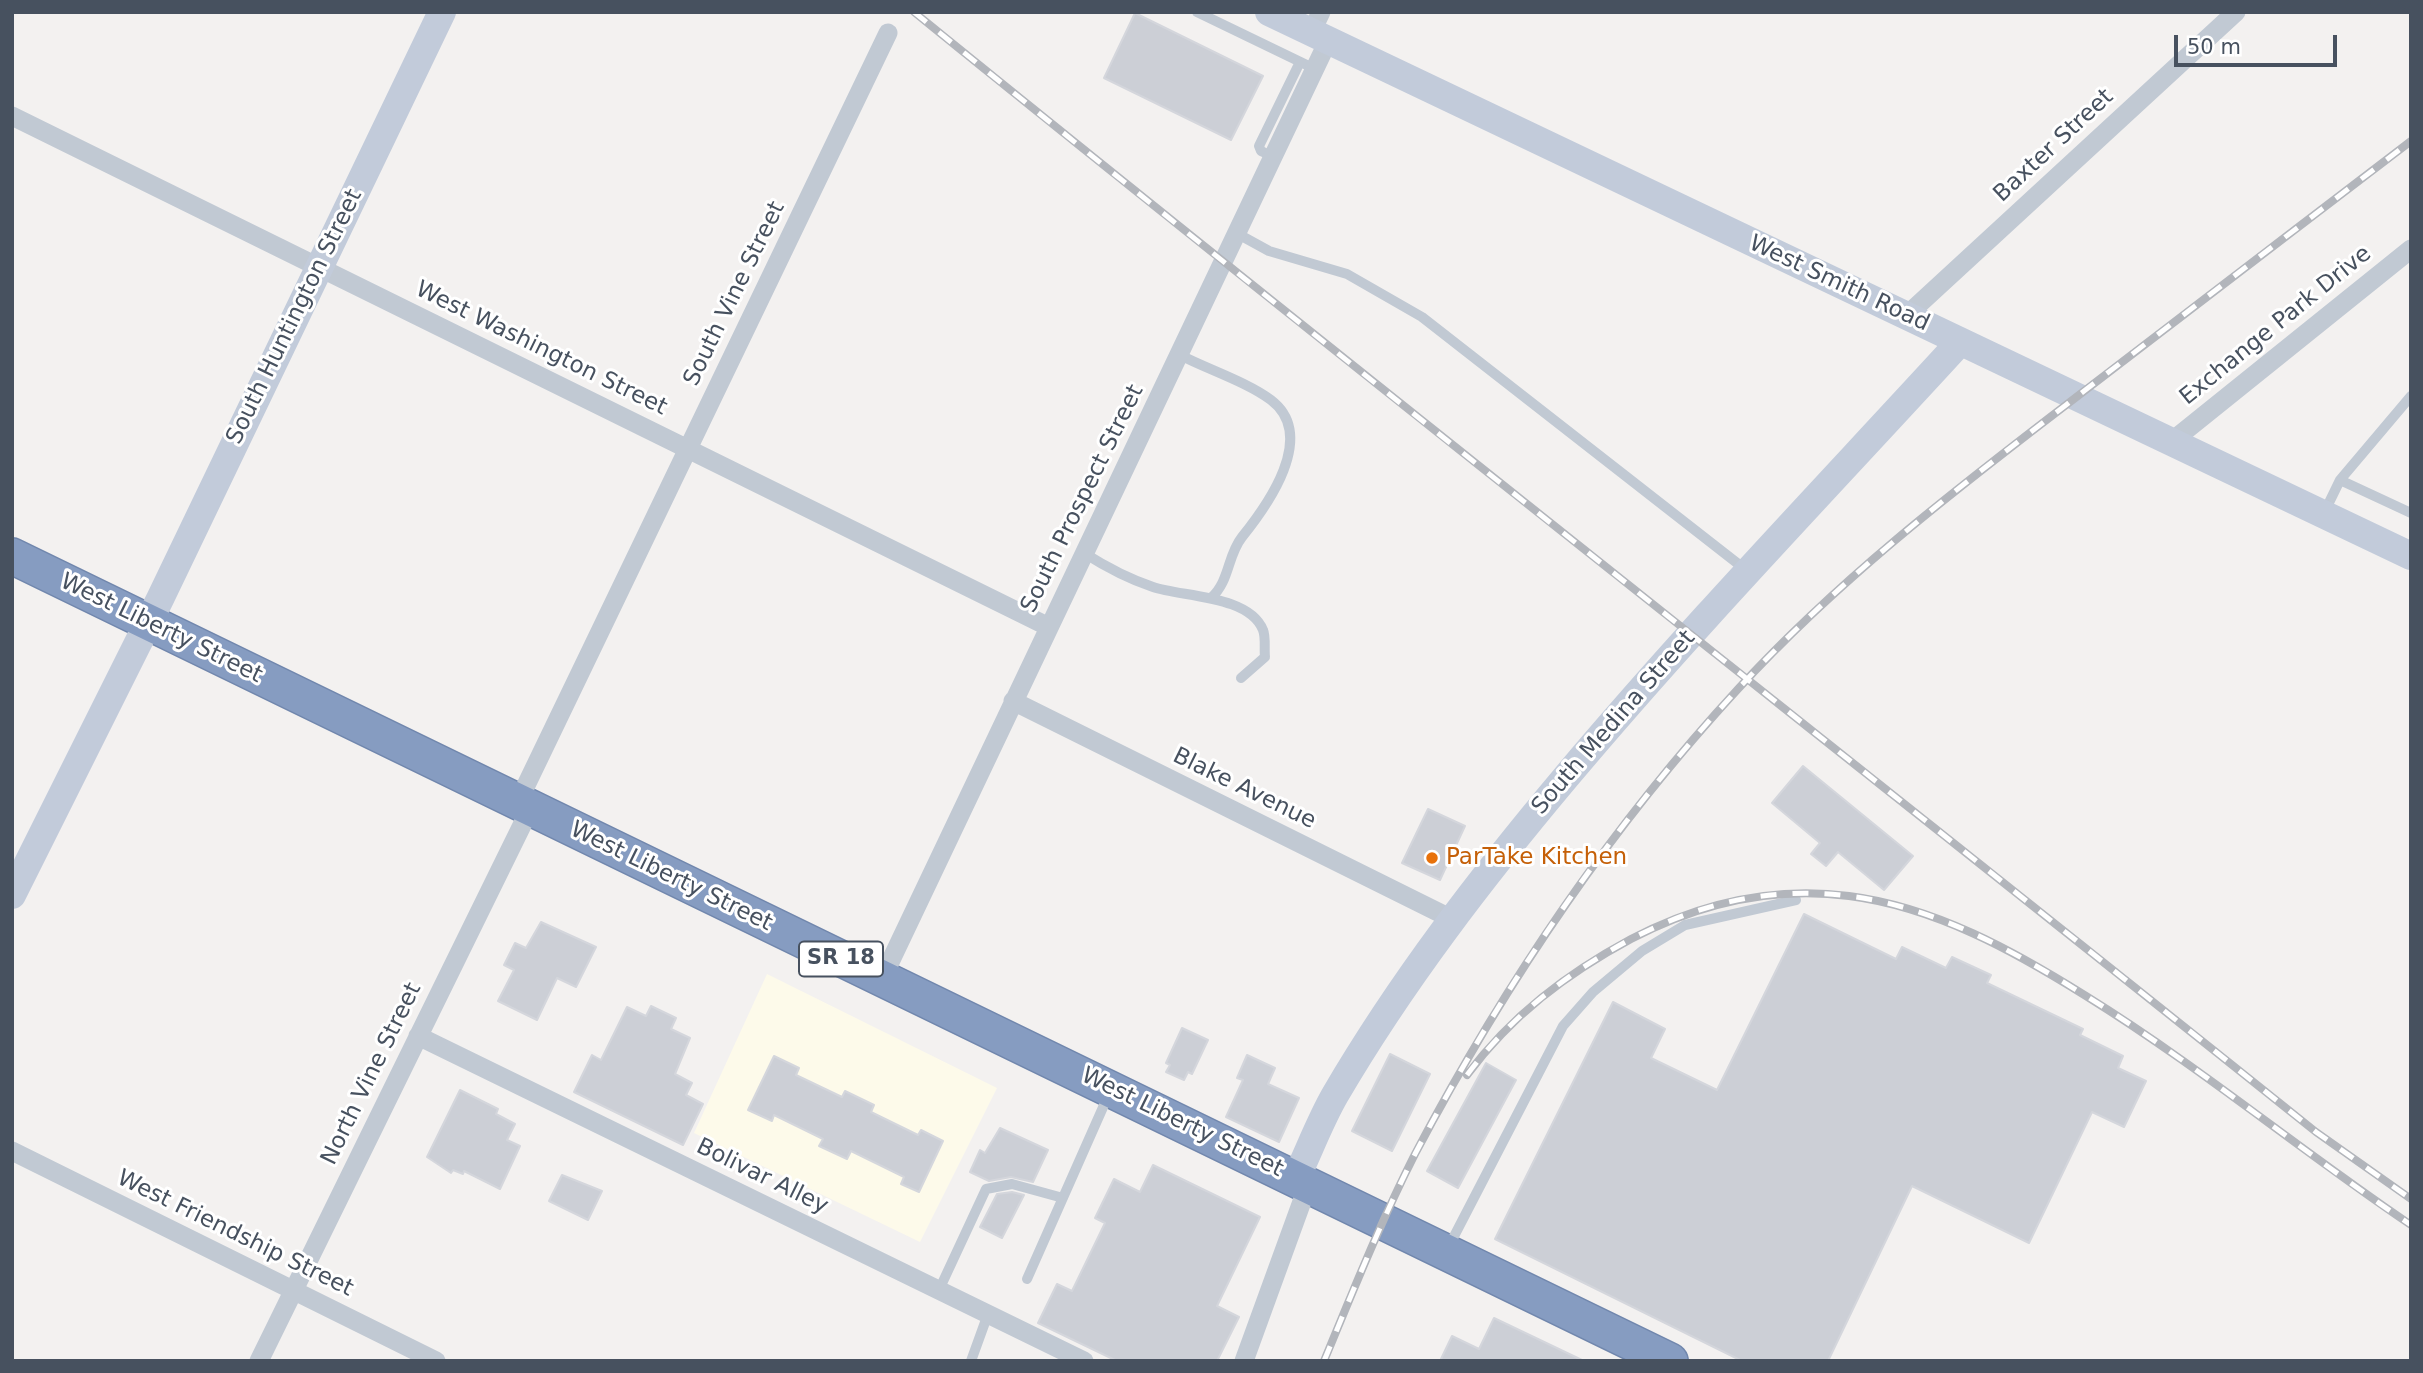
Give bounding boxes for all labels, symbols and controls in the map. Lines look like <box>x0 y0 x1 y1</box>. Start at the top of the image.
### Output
scale bar <box>2178 21 2341 65</box>
text: 50 m <box>2187 35 2241 59</box>
street label: Baxter Street <box>1989 84 2119 208</box>
street label: South Huntington Street <box>221 185 369 449</box>
street label: South Vine Street <box>678 197 792 391</box>
street label: West Smith Road <box>1744 230 1934 338</box>
street label: Exchange Park Drive <box>2175 240 2377 412</box>
street label: West Washington Street <box>411 276 671 422</box>
street label: South Prospect Street <box>1016 380 1150 618</box>
street label: West Liberty Street <box>56 568 266 690</box>
street label: South Medina Street <box>1526 625 1702 821</box>
street label: Blake Avenue <box>1168 742 1320 836</box>
street label: West Liberty Street <box>566 816 776 938</box>
place label: ParTake Kitchen <box>1446 844 1627 872</box>
marker: ParTake Kitchen <box>1424 850 1440 866</box>
road number: SR 18 <box>799 942 883 976</box>
street label: North Vine Street <box>316 978 428 1170</box>
street label: West Liberty Street <box>1077 1062 1287 1184</box>
street label: Bolivar Alley <box>692 1133 832 1221</box>
street label: West Friendship Street <box>112 1165 358 1303</box>

